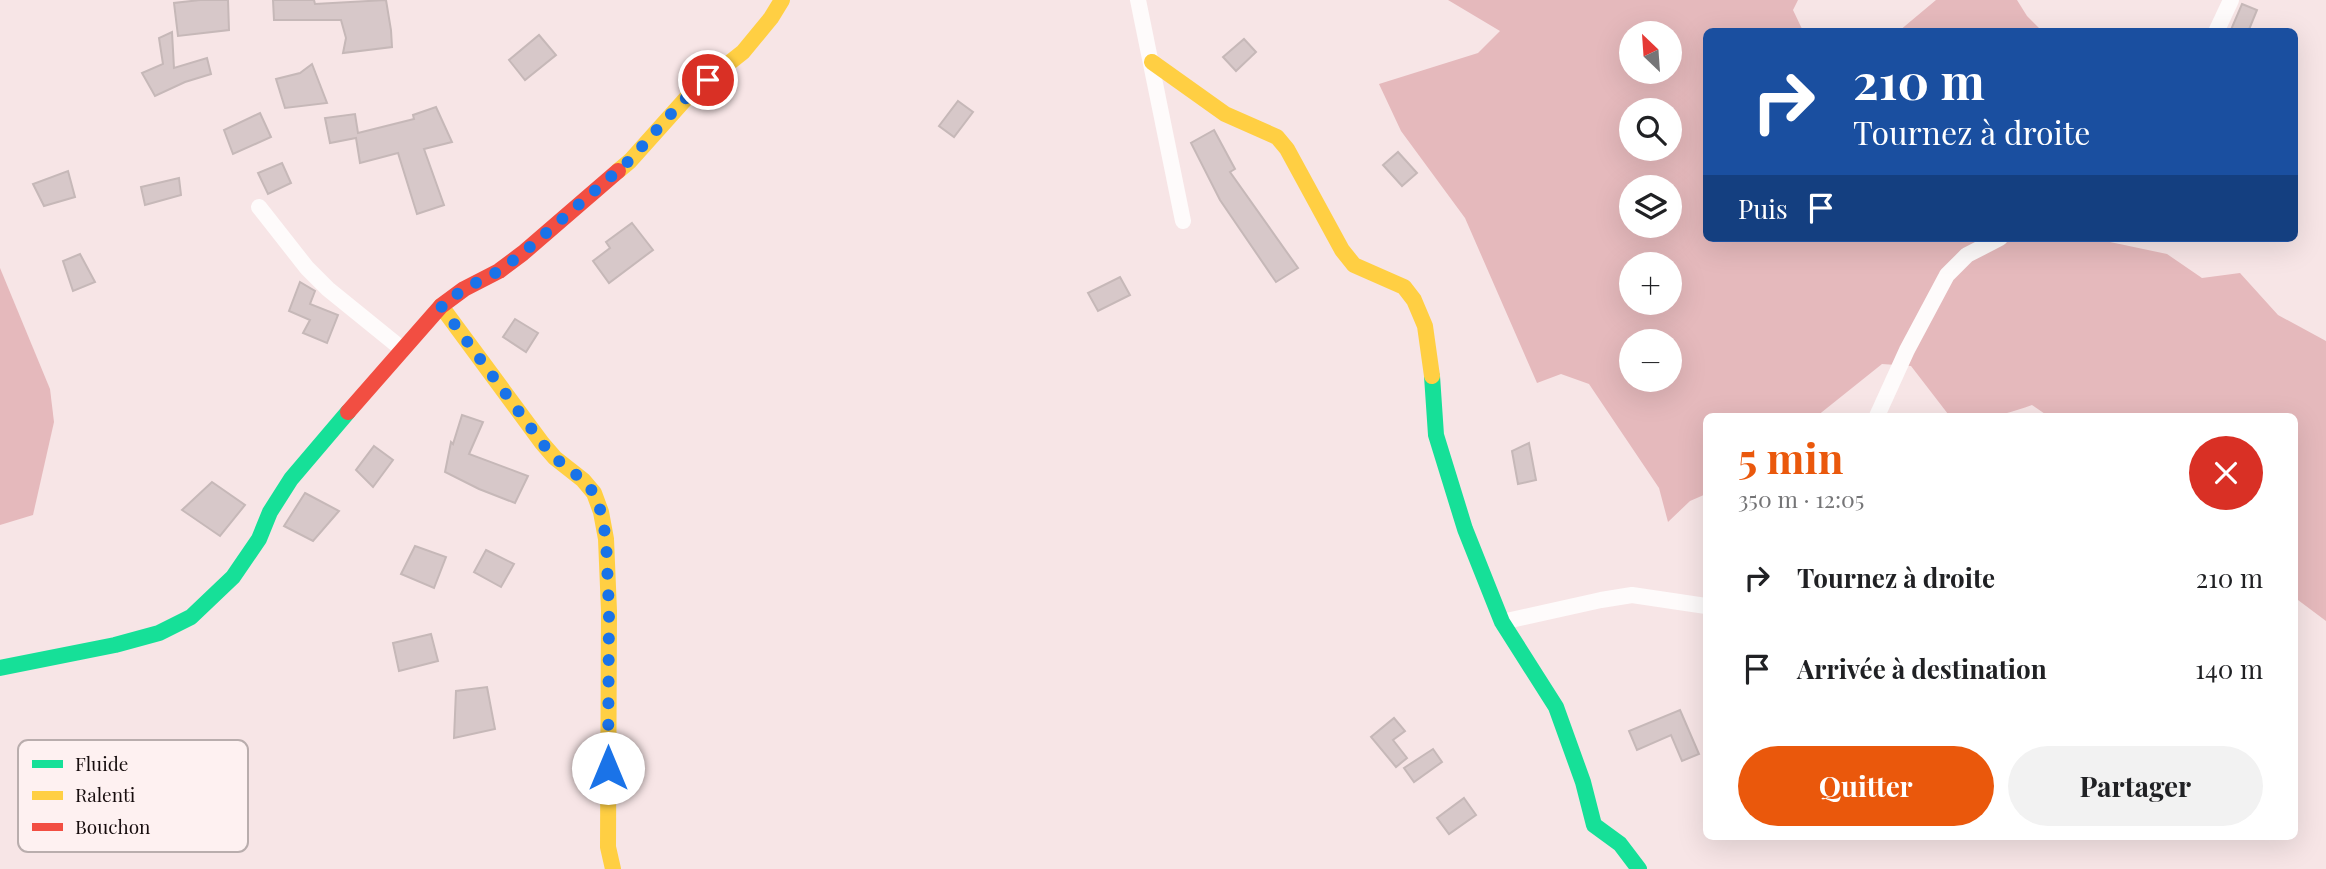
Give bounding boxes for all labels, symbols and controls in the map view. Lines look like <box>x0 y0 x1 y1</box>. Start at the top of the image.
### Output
north arrow <box>1619 21 1682 84</box>
map controls <box>1619 21 1682 392</box>
text: 210 m <box>1853 47 1985 112</box>
pin <box>678 50 738 110</box>
icon: right <box>1738 56 1829 147</box>
icon: arrive <box>689 61 727 99</box>
button: search <box>1619 98 1682 161</box>
text: Tournez à droite <box>1853 110 2091 153</box>
button: layers <box>1619 175 1682 238</box>
icon: arrive <box>1802 189 1840 227</box>
text: Puis <box>1738 191 1788 226</box>
button: + <box>1619 252 1682 315</box>
button: − <box>1619 329 1682 392</box>
text: 5 min <box>1738 429 1843 485</box>
button: close <box>2189 436 2263 510</box>
text: 350 m · 12:05 <box>1738 483 1864 514</box>
icon: right <box>1738 559 1776 597</box>
text: Tournez à droite <box>1797 560 1995 595</box>
text: 210 m <box>2196 560 2263 595</box>
icon: arrive <box>1738 650 1776 688</box>
text: Arrivée à destination <box>1797 651 2047 686</box>
text: 140 m <box>2195 651 2263 686</box>
position arrow <box>571 731 645 805</box>
legend <box>18 740 248 852</box>
button: Quitter <box>1738 746 1994 826</box>
button: Partager <box>2008 746 2263 826</box>
text: Fluide <box>75 750 128 776</box>
text: Ralenti <box>75 781 136 807</box>
text: Bouchon <box>75 813 151 839</box>

